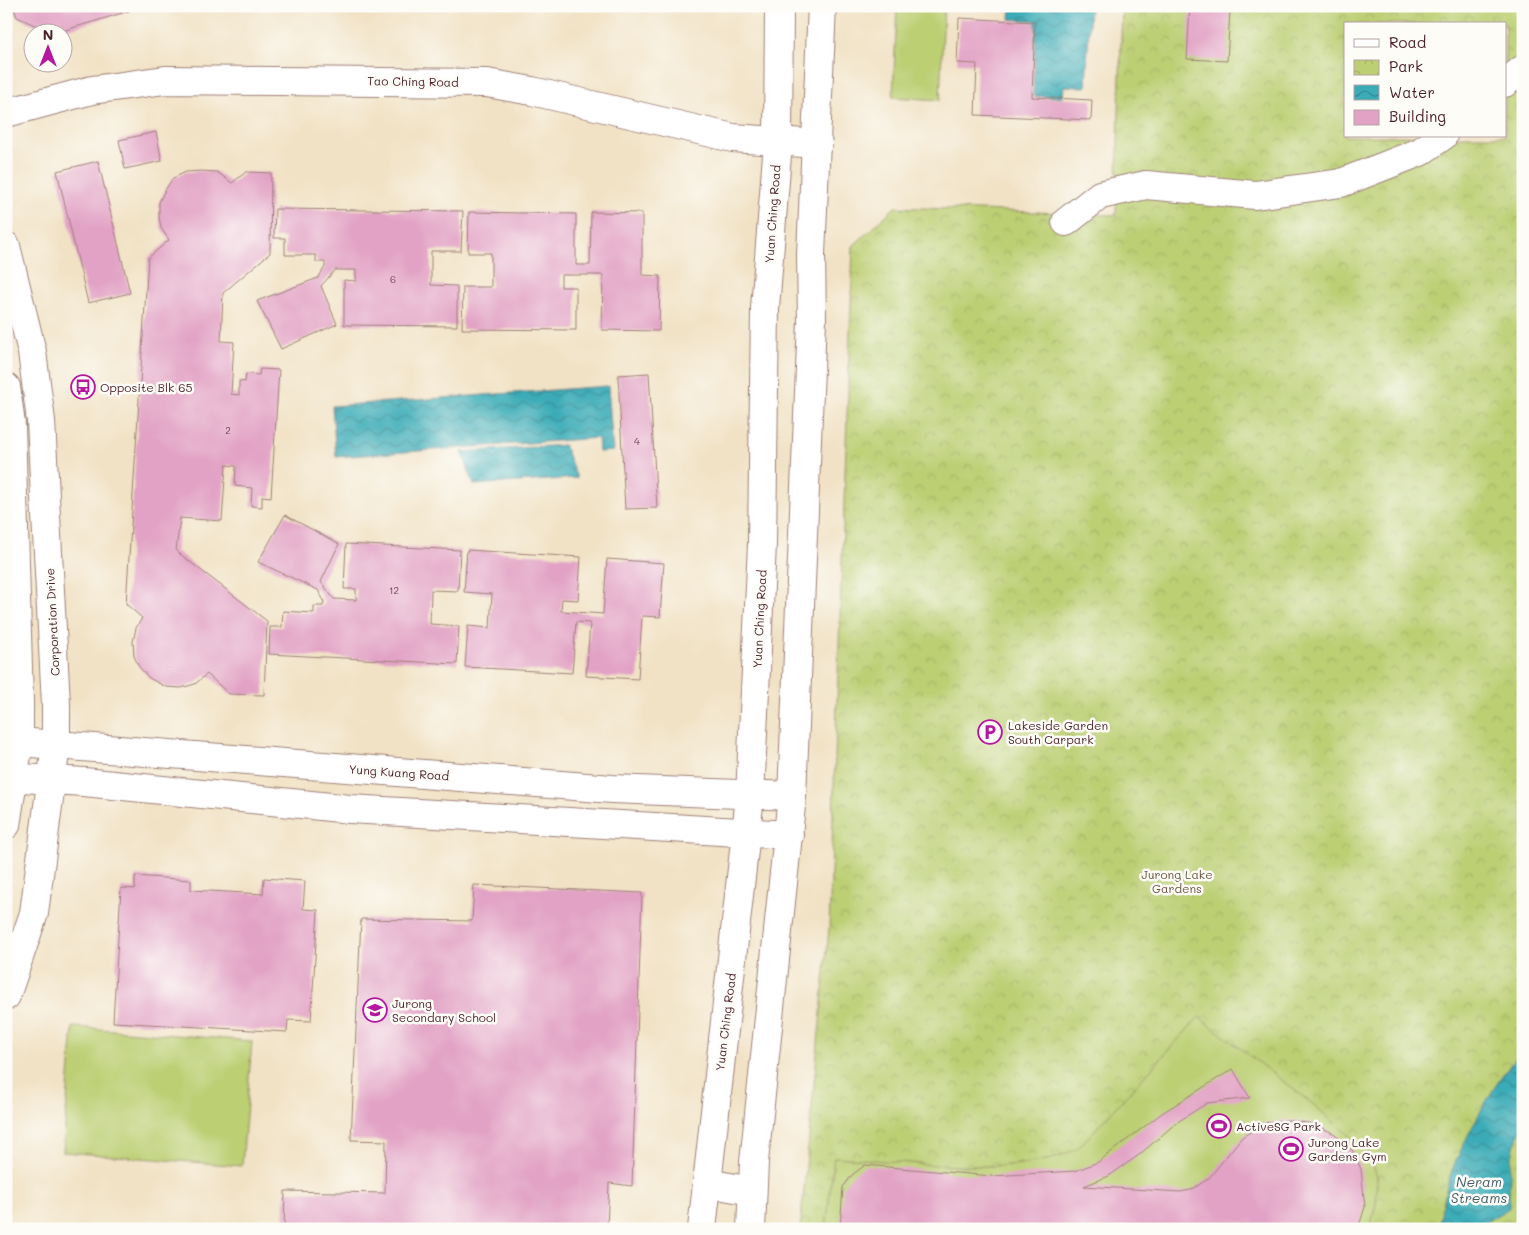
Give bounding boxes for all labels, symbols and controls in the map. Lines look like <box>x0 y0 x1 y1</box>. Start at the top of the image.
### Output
north arrow <box>22 22 72 72</box>
legend <box>1344 22 1506 138</box>
text: N <box>43 25 53 44</box>
text: Road <box>1389 32 1426 52</box>
text: Park <box>1389 56 1423 76</box>
street label: Tao Ching Road <box>367 72 459 90</box>
text: Water <box>1389 82 1435 102</box>
text: Building <box>1389 106 1446 126</box>
street label: Yuan Ching Road <box>761 164 783 264</box>
house number: 6 <box>390 272 396 286</box>
bus stop icon: Opposite Blk 65 <box>70 374 96 400</box>
place label: Opposite Blk 65 <box>100 379 192 395</box>
house number: 2 <box>225 423 231 437</box>
house number: 4 <box>634 434 640 448</box>
street label: Corporation Drive <box>41 568 63 676</box>
street label: Yuan Ching Road <box>748 569 770 669</box>
house number: 12 <box>389 583 399 597</box>
place label: Lakeside Garden South Carpark <box>1008 717 1108 747</box>
parking icon: Lakeside Garden South Carpark <box>977 719 1003 745</box>
street label: Yung Kuang Road <box>348 761 450 784</box>
park label: Jurong Lake Gardens <box>1141 866 1213 896</box>
street label: Yuan Ching Road <box>711 972 739 1072</box>
place label: Jurong Secondary School <box>392 995 496 1025</box>
school or university icon: Jurong Secondary School <box>362 997 388 1023</box>
sports icon: ActiveSG Park <box>1206 1113 1232 1139</box>
place label: ActiveSG Park <box>1236 1118 1321 1134</box>
place label: Jurong Lake Gardens Gym <box>1308 1134 1386 1164</box>
sports icon: Jurong Lake Gardens Gym <box>1278 1136 1304 1162</box>
water label: Neram Streams <box>1451 1172 1507 1207</box>

